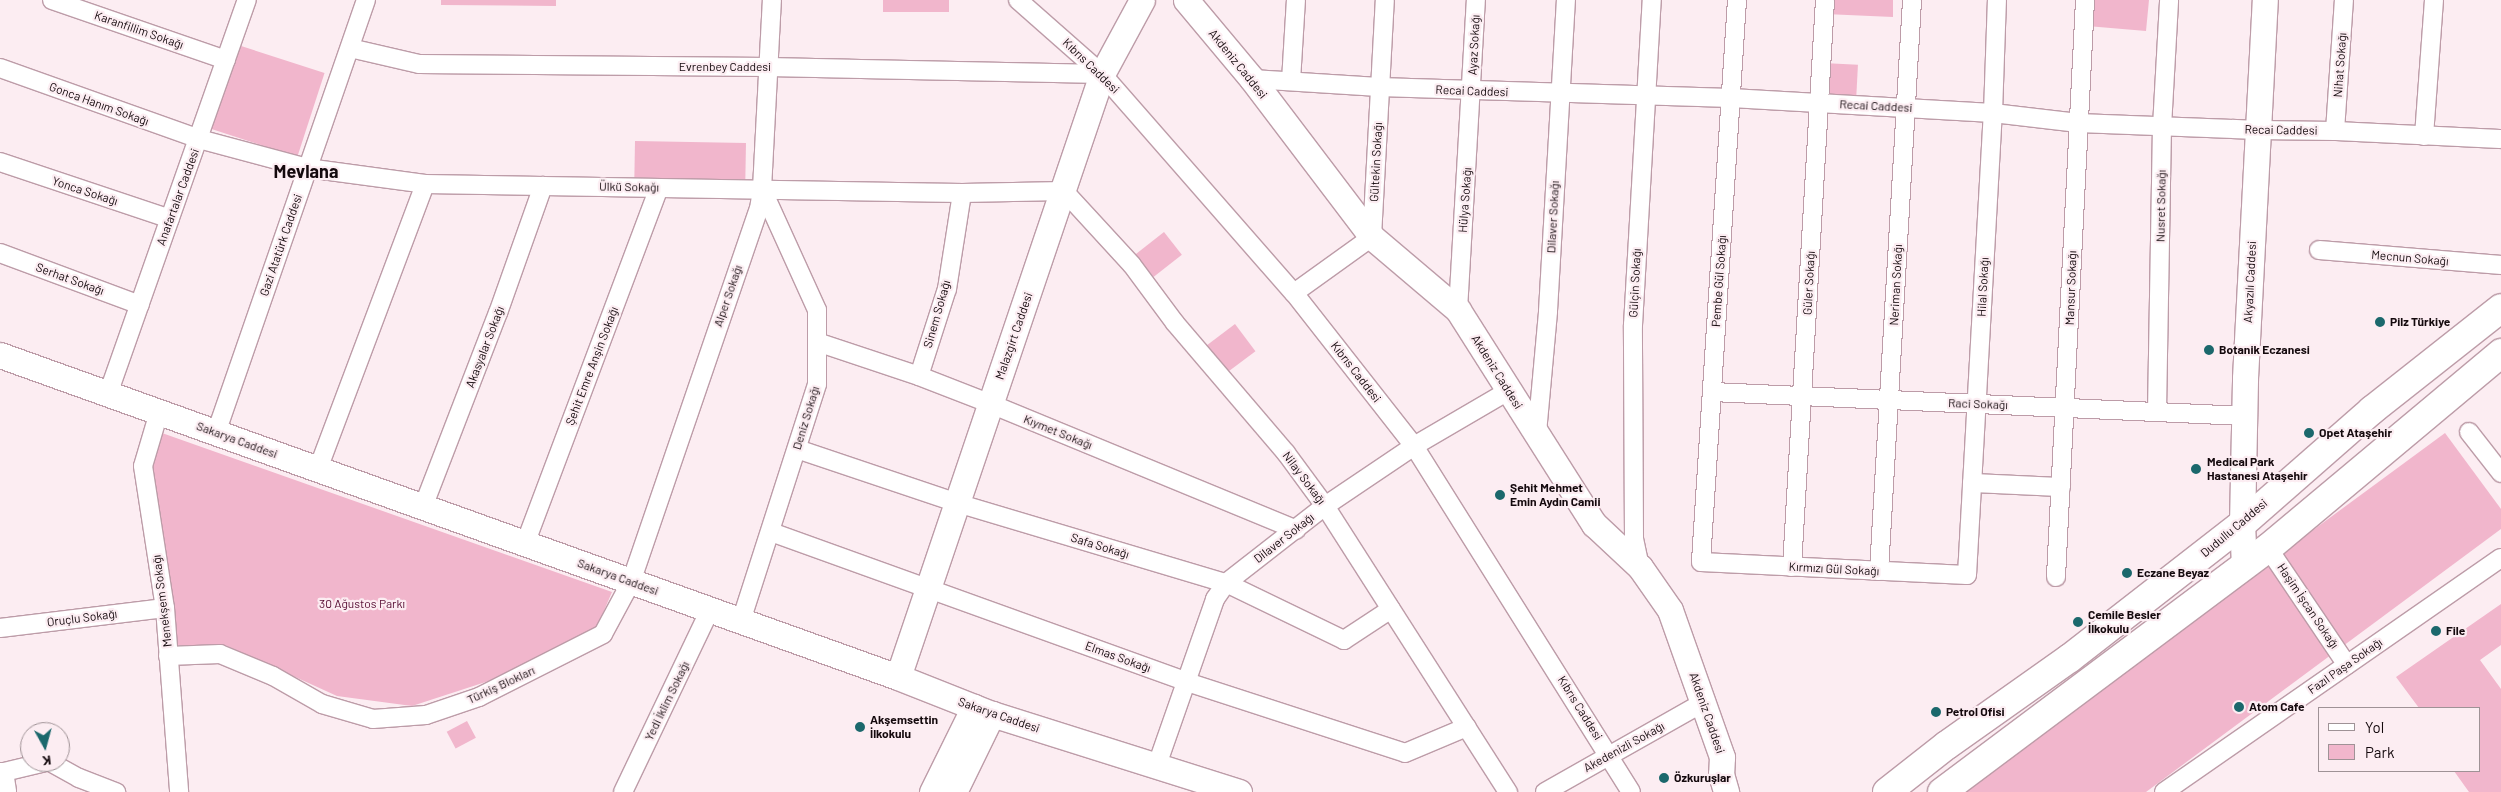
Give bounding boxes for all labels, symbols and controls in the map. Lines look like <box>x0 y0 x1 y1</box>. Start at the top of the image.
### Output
street label: Karanfillim Sokağı <box>93 8 185 52</box>
street label: Ayaz Sokağı <box>1465 14 1483 76</box>
street label: Akdeniz Caddesi <box>1206 27 1270 101</box>
street label: Nihat Sokağı <box>2331 32 2349 98</box>
street label: Kıbrıs Caddesi <box>1060 35 1122 97</box>
street label: Evrenbey Caddesi <box>679 60 771 74</box>
street label: Gonca Hanım Sokağı <box>47 79 151 129</box>
street label: Recai Caddesi <box>1435 83 1509 99</box>
street label: Recai Caddesi <box>1839 97 1913 115</box>
street label: Gültekin Sokağı <box>1367 122 1385 202</box>
street label: Recai Caddesi <box>2244 122 2318 138</box>
street label: Anafartalar Caddesi <box>154 146 202 248</box>
district label: Mevlana <box>274 160 338 182</box>
street label: Hülya Sokağı <box>1456 167 1474 233</box>
street label: Nusret Sokağı <box>2153 170 2169 242</box>
street label: Yonca Sokağı <box>50 174 120 208</box>
street label: Ülkü Sokağı <box>599 179 659 195</box>
street label: Dilaver Sokağı <box>1544 180 1562 254</box>
street label: Gazi Atatürk Caddesi <box>257 192 305 298</box>
street label: Pembe Gül Sokağı <box>1709 235 1729 327</box>
street label: Akyazılı Caddesi <box>2241 241 2259 323</box>
street label: Neriman Sokağı <box>1887 244 1905 326</box>
street label: Mecnun Sokağı <box>2371 247 2449 269</box>
street label: Gülçin Sokağı <box>1626 248 1644 318</box>
street label: Mansur Sokağı <box>2063 250 2079 326</box>
street label: Güler Sokağı <box>1800 251 1818 315</box>
street label: Hilal Sokağı <box>1974 257 1992 317</box>
street label: Serhat Sokağı <box>34 260 106 298</box>
street label: Alper Sokağı <box>711 263 745 329</box>
street label: Sinem Sokağı <box>920 279 954 349</box>
street label: Malazgirt Caddesi <box>992 291 1036 381</box>
street label: Akasyalar Sokağı <box>463 304 507 390</box>
street label: Şehit Emre Anşin Sokağı <box>563 305 621 427</box>
place label: Pilz Türkiye <box>2390 315 2450 329</box>
marker: Pilz Türkiye <box>2374 316 2386 328</box>
street label: Akdeniz Caddesi <box>1468 332 1526 412</box>
street label: Kıbrıs Caddesi <box>1328 339 1384 405</box>
place label: Botanik Eczanesi <box>2219 343 2310 357</box>
marker: Botanik Eczanesi <box>2203 344 2215 356</box>
street label: Deniz Sokağı <box>790 385 822 451</box>
street label: Raci Sokağı <box>1948 396 2008 412</box>
street label: Kıymet Sokağı <box>1022 412 1094 452</box>
street label: Sakarya Caddesi <box>194 419 280 461</box>
place label: Opet Ataşehir <box>2319 426 2392 440</box>
marker: Opet Ataşehir <box>2303 427 2315 439</box>
street label: Nilay Sokağı <box>1279 449 1329 507</box>
place label: Medical Park Hastanesi Ataşehir <box>2207 455 2308 483</box>
marker: Medical Park Hastanesi Ataşehir <box>2189 462 2203 476</box>
place label: Şehit Mehmet Emin Aydın Camii <box>1510 481 1600 509</box>
marker: Şehit Mehmet Emin Aydın Camii <box>1494 489 1506 501</box>
street label: Dudullu Caddesi <box>2198 496 2270 560</box>
street label: Dilaver Sokağı <box>1251 510 1317 566</box>
street label: Safa Sokağı <box>1069 530 1131 562</box>
street label: Menekşem Sokağı <box>149 554 175 648</box>
street label: Sakarya Caddesi <box>575 556 661 598</box>
street label: Kırmızı Gül Sokağı <box>1788 559 1880 579</box>
street label: Haşim İşcan Sokağı <box>2274 561 2342 651</box>
place label: Eczane Beyaz <box>2137 566 2209 580</box>
marker: Eczane Beyaz <box>2121 567 2133 579</box>
park label: 30 Ağustos Parkı <box>319 597 405 611</box>
street label: Oruçlu Sokağı <box>46 607 118 629</box>
place label: Cemile Besler İlkokulu <box>2088 608 2161 636</box>
marker: Cemile Besler İlkokulu <box>2072 616 2084 628</box>
place label: File <box>2446 624 2465 638</box>
marker: File <box>2430 625 2442 637</box>
street label: Fazıl Paşa Sokağı <box>2305 635 2385 697</box>
street label: Elmas Sokağı <box>1083 638 1153 676</box>
street label: Yedi İklim Sokağı <box>642 659 692 743</box>
street label: Türkiş Blokları <box>465 663 537 707</box>
street label: Akdeniz Caddesi <box>1686 671 1728 755</box>
street label: Kıbrıs Caddesi <box>1555 673 1605 743</box>
street label: Sakarya Caddesi <box>956 694 1042 736</box>
place label: Atom Cafe <box>2249 700 2305 714</box>
marker: Atom Cafe <box>2233 701 2245 713</box>
place label: Petrol Ofisi <box>1946 705 2004 719</box>
marker: Petrol Ofisi <box>1930 706 1942 718</box>
legend <box>2318 707 2481 772</box>
place label: Akşemsettin İlkokulu <box>870 713 938 741</box>
text: Yol <box>2365 718 2384 736</box>
street label: Akedenizli Sokağı <box>1581 719 1667 775</box>
marker: Akşemsettin İlkokulu <box>854 721 866 733</box>
north arrow <box>20 722 70 772</box>
text: Park <box>2365 743 2394 761</box>
text: K <box>41 752 52 770</box>
place label: Özkuruşlar <box>1674 771 1731 785</box>
marker: Özkuruşlar <box>1658 772 1670 784</box>

